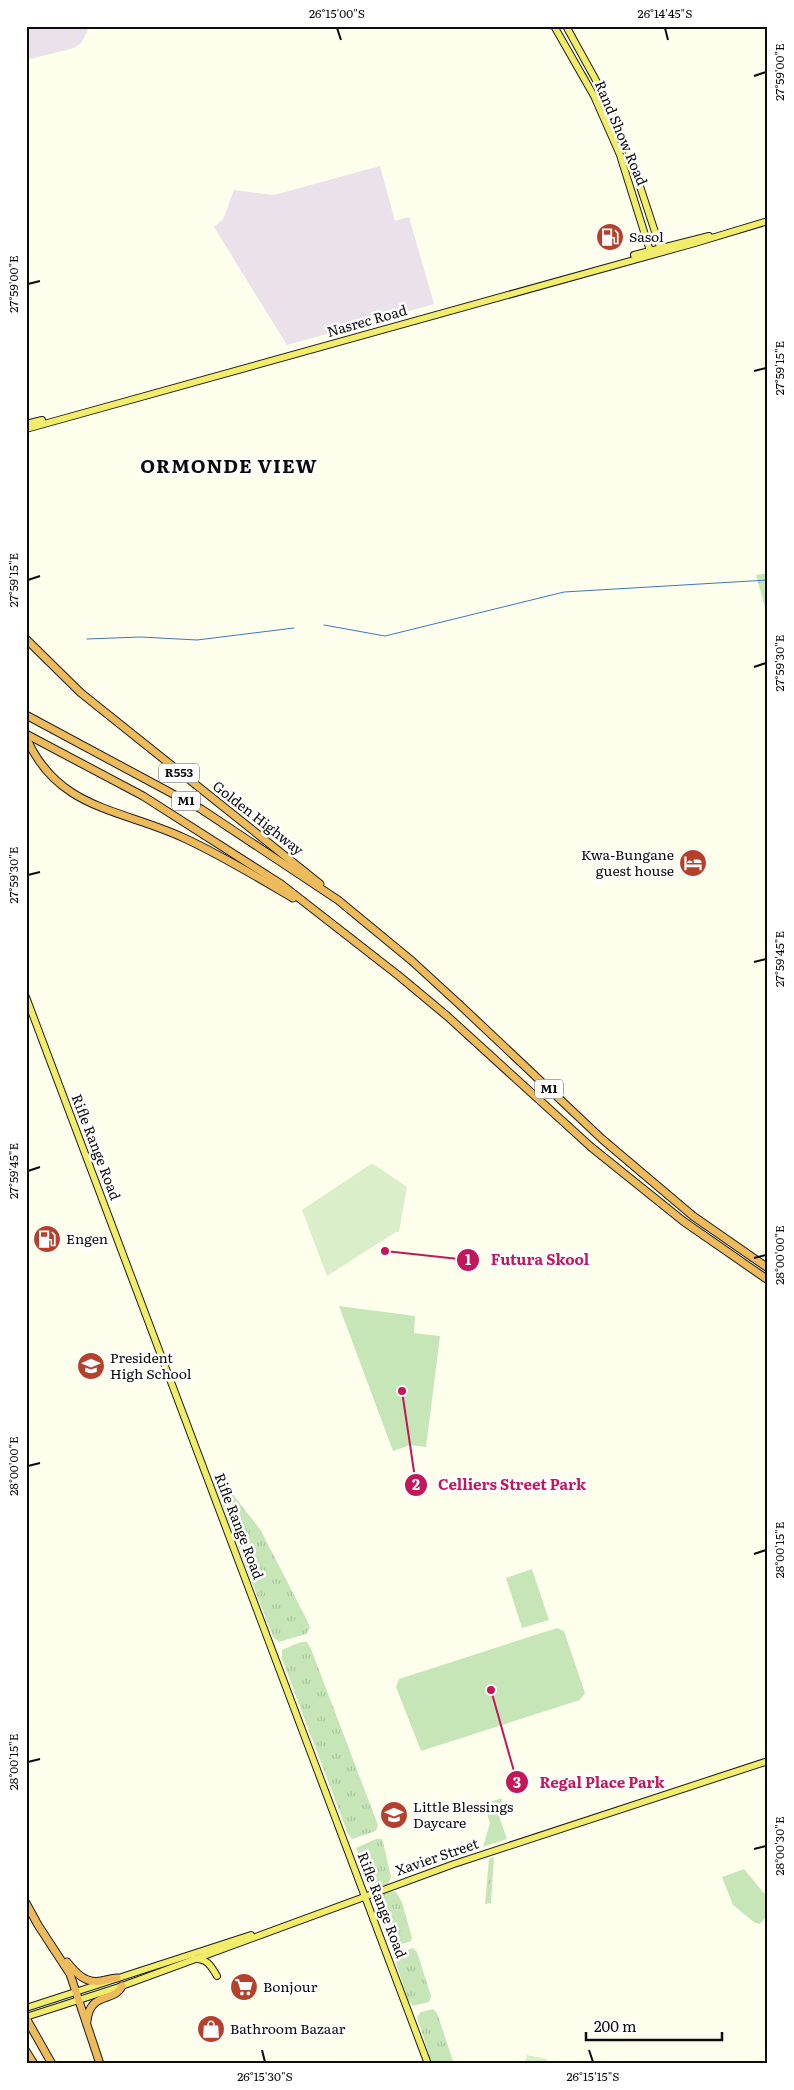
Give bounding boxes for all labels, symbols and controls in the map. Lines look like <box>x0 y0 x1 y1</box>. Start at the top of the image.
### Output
text: 26°15'00"S <box>309 4 365 22</box>
text: 26°14'45"S <box>638 4 692 22</box>
text: 27°59'00"E <box>770 43 788 101</box>
street label: Rand Show Road <box>591 77 653 189</box>
fuel station icon: Sasol <box>595 222 625 252</box>
place label: Sasol <box>629 226 664 246</box>
text: 27°59'00"E <box>4 255 22 313</box>
street label: Nasrec Road <box>324 299 409 341</box>
text: 27°59'15"E <box>770 340 788 395</box>
district label: ORMONDE VIEW <box>140 451 318 479</box>
text: 27°59'15"E <box>4 552 22 607</box>
text: 27°59'30"E <box>770 634 788 691</box>
road number: R553 <box>159 764 199 782</box>
street label: Golden Highway <box>209 775 309 860</box>
road number: M1 <box>172 791 200 810</box>
place label: Kwa-Bungane guest house <box>581 844 674 880</box>
text: 27°59'30"E <box>4 846 22 903</box>
hotel icon: Kwa-Bungane guest house <box>678 848 708 878</box>
text: 27°59'45"E <box>770 931 788 987</box>
road number: M1 <box>535 1080 563 1098</box>
street label: Rifle Range Road <box>67 1091 127 1203</box>
text: 27°59'45"E <box>4 1143 22 1199</box>
fuel station icon: Engen <box>32 1224 62 1254</box>
text: 28°00'00"E <box>770 1225 788 1285</box>
place label: Engen <box>66 1228 108 1248</box>
callout: Futura Skool <box>455 1245 599 1275</box>
text: 1 <box>465 1247 471 1270</box>
text: Futura Skool <box>491 1247 590 1270</box>
place label: President High School <box>110 1347 192 1383</box>
school or university icon: President High School <box>76 1351 106 1381</box>
text: 28°00'00"E <box>4 1436 22 1496</box>
street label: Rifle Range Road <box>210 1470 270 1582</box>
callout: Celliers Street Park <box>403 1470 596 1500</box>
text: 2 <box>412 1472 420 1495</box>
text: Celliers Street Park <box>438 1472 587 1495</box>
text: 28°00'15"E <box>770 1521 788 1578</box>
text: 28°00'15"E <box>4 1733 22 1790</box>
callout: Regal Place Park <box>504 1767 675 1797</box>
text: 3 <box>513 1770 521 1793</box>
text: Regal Place Park <box>539 1770 665 1793</box>
place label: Little Blessings Daycare <box>413 1796 513 1832</box>
school or university icon: Little Blessings Daycare <box>379 1800 409 1830</box>
text: 28°00'30"E <box>770 1816 788 1876</box>
street label: Xavier Street <box>393 1832 481 1880</box>
street label: Rifle Range Road <box>353 1849 413 1961</box>
supermarket icon: Bonjour <box>229 1972 259 2002</box>
place label: Bonjour <box>263 1976 318 1996</box>
scale bar <box>586 2010 723 2042</box>
shop icon: Bathroom Bazaar <box>196 2014 226 2044</box>
text: 200 m <box>594 2014 637 2037</box>
place label: Bathroom Bazaar <box>230 2018 346 2038</box>
text: 26°15'30"S <box>237 2067 293 2085</box>
text: 26°15'15"S <box>566 2067 620 2085</box>

